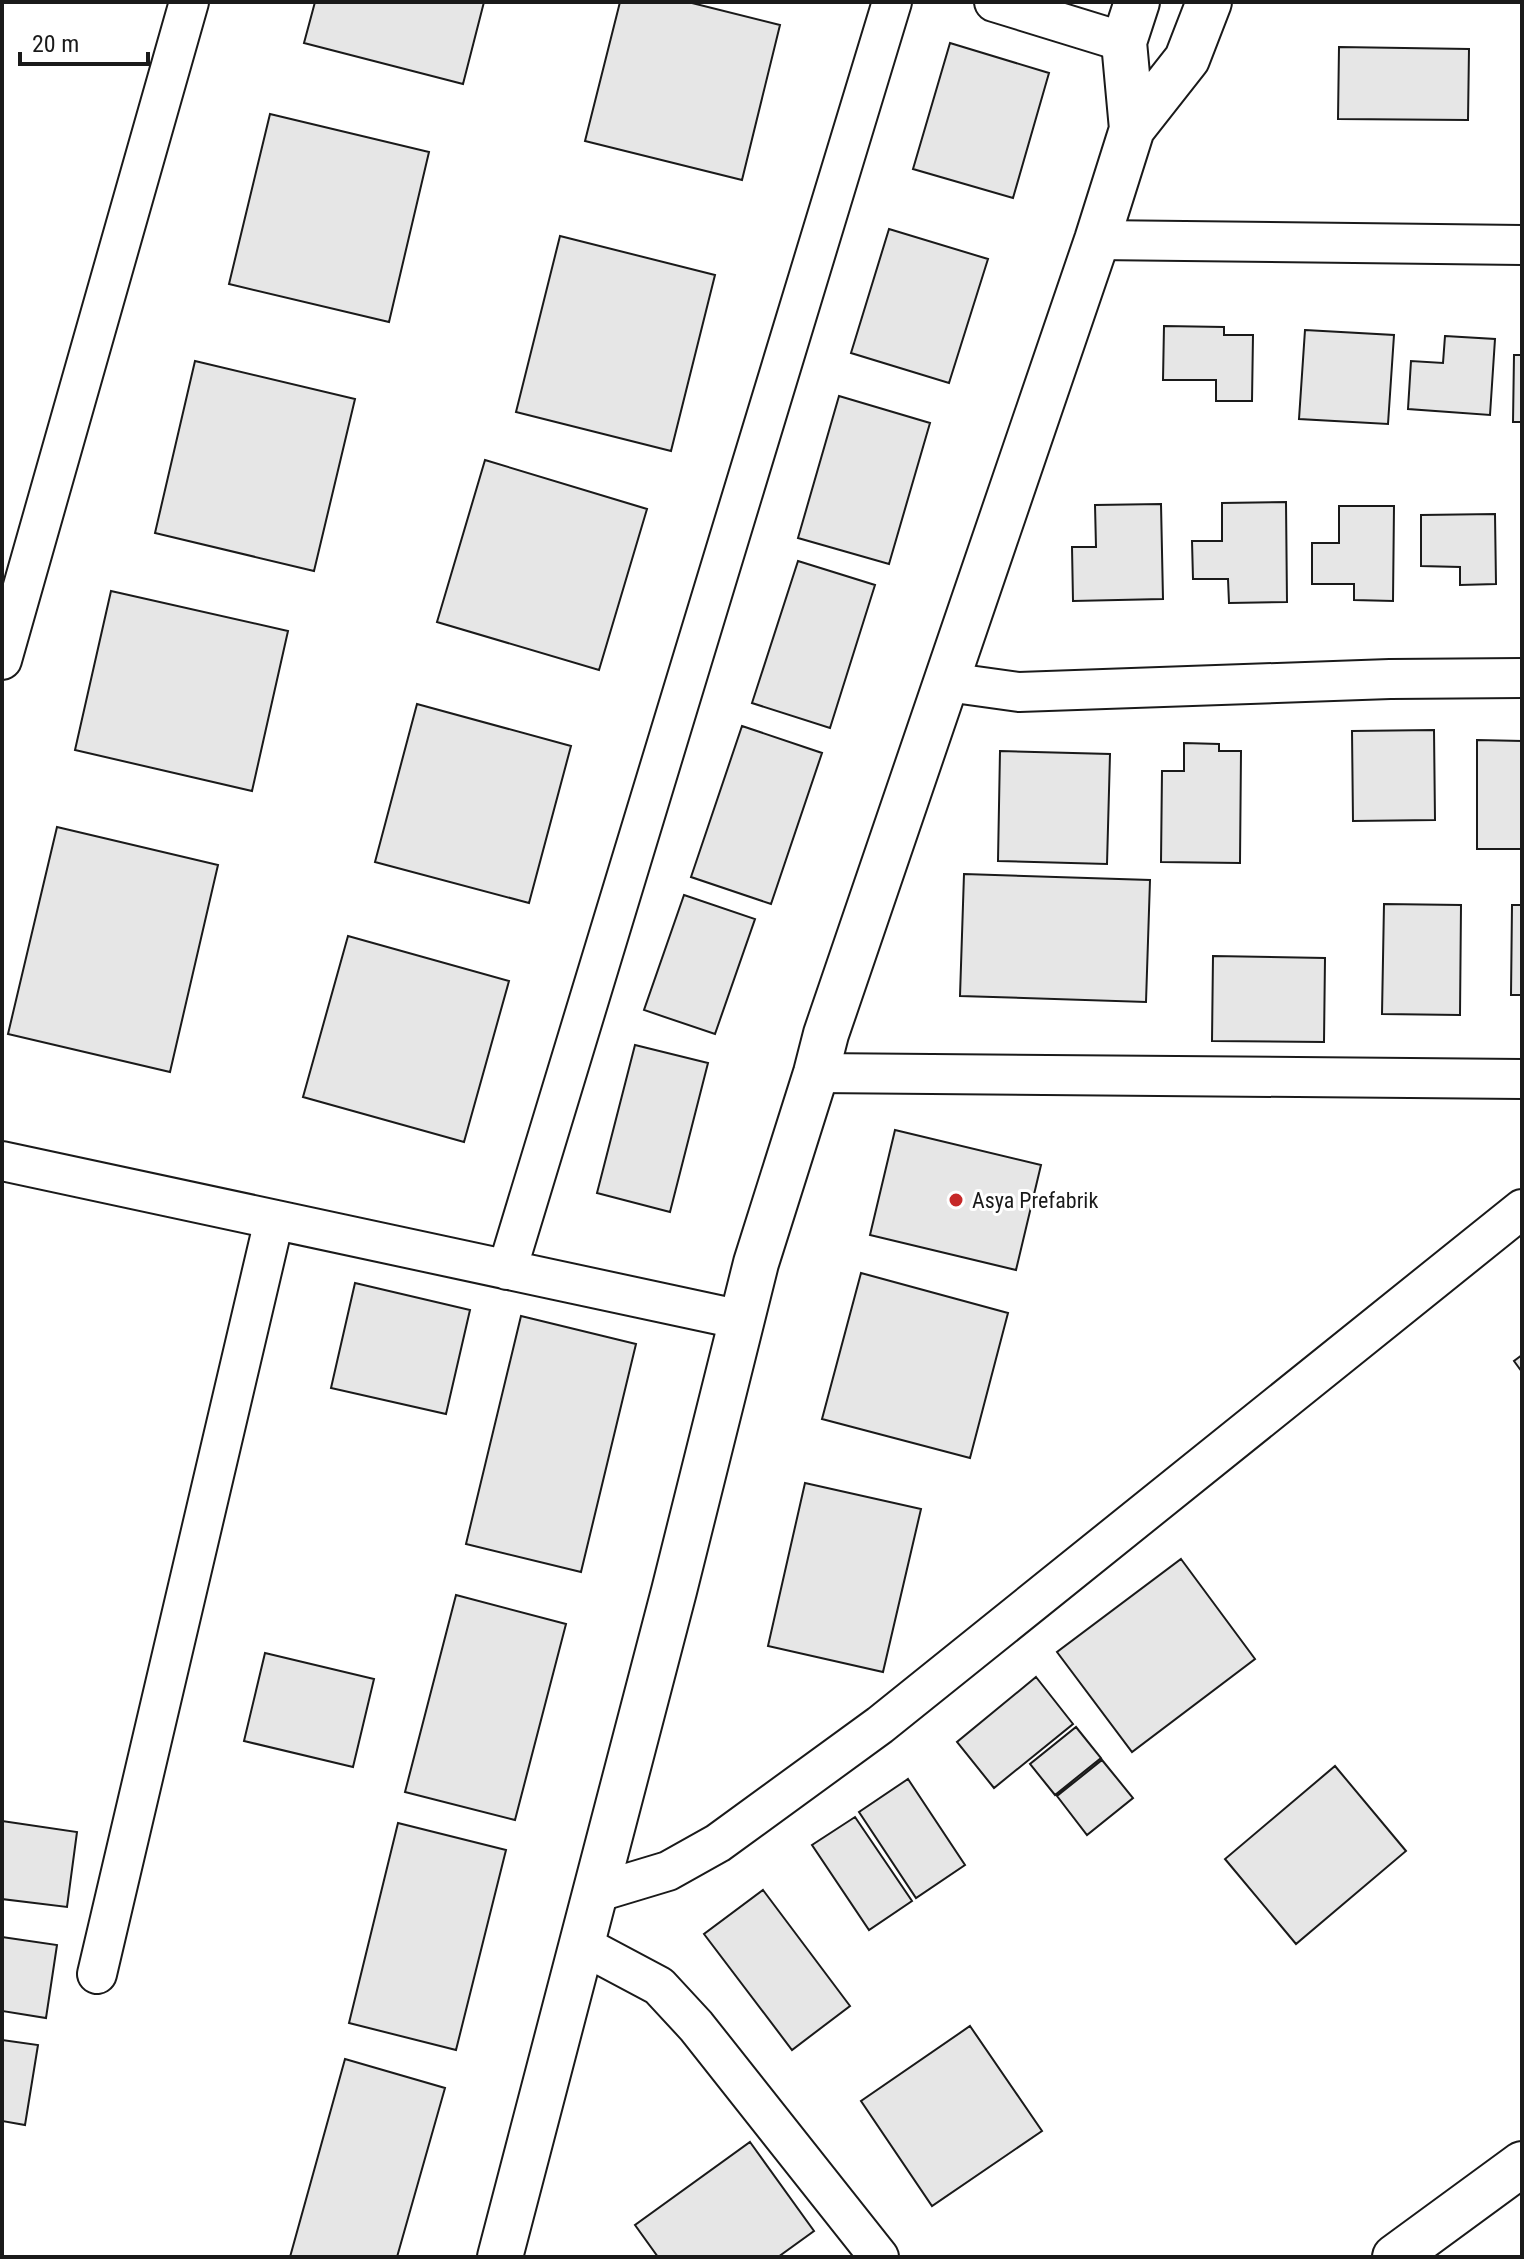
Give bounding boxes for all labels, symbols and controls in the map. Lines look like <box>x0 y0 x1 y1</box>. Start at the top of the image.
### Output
scale bar <box>20 16 148 66</box>
text: 20 m <box>32 30 79 58</box>
place label: Asya Prefabrik <box>972 1188 1098 1213</box>
marker: Asya Prefabrik <box>947 1191 965 1209</box>

